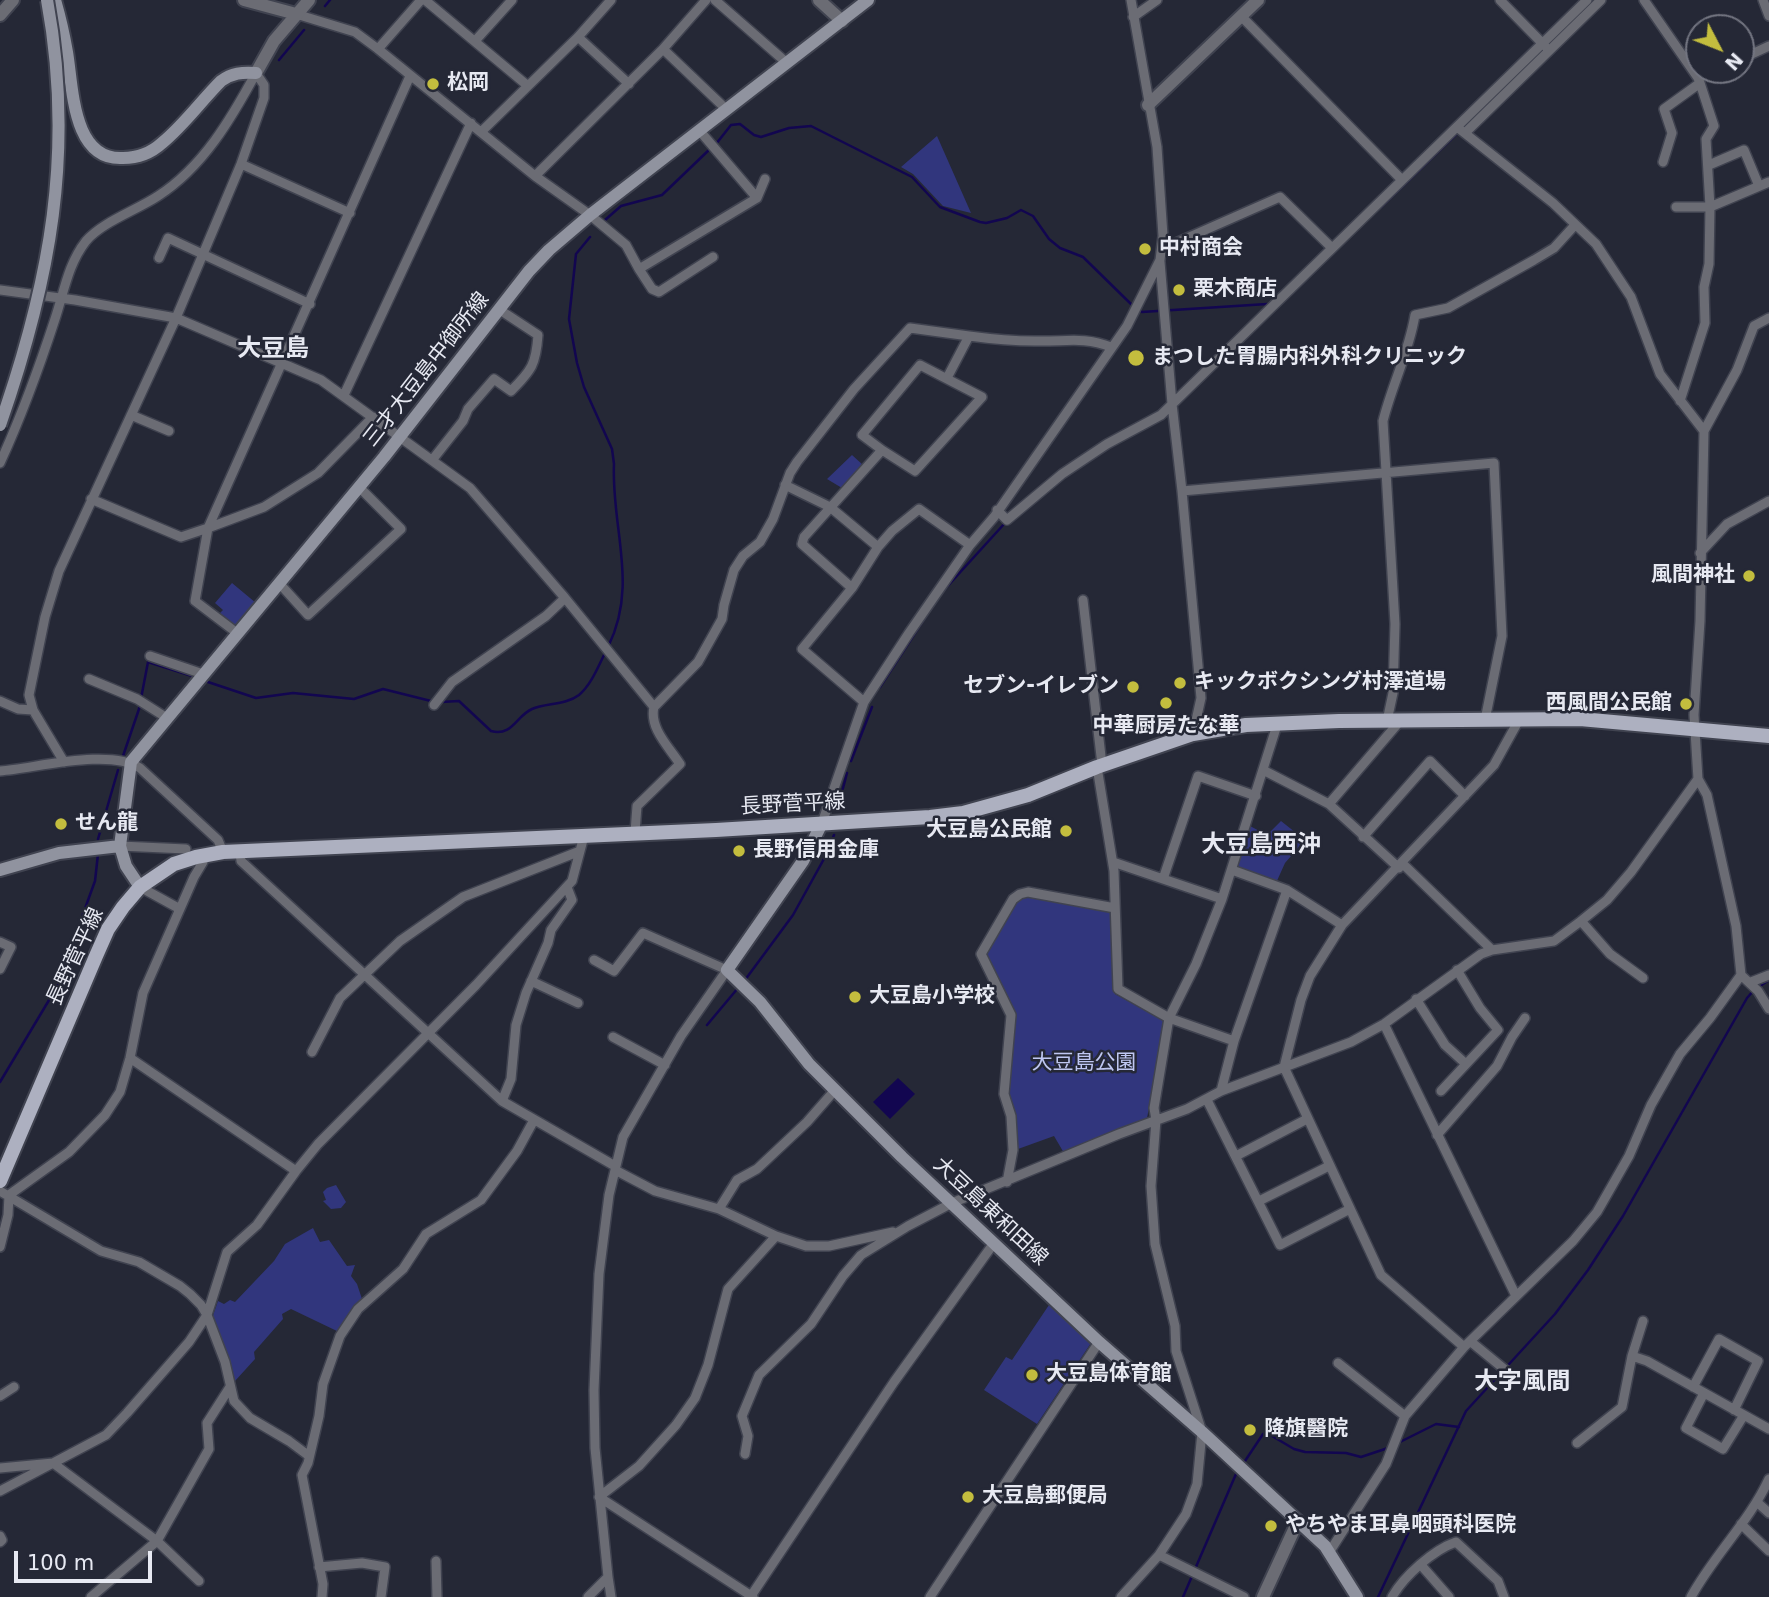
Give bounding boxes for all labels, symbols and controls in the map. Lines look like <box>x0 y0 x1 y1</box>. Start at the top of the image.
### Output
north arrow <box>1685 14 1755 84</box>
text: N <box>1721 48 1748 75</box>
place label: 松岡 <box>447 71 489 97</box>
marker: 松岡 <box>425 76 441 92</box>
place label: 中村商会 <box>1159 236 1243 262</box>
marker: 中村商会 <box>1137 241 1153 257</box>
place label: 栗木商店 <box>1193 277 1277 303</box>
marker: 栗木商店 <box>1171 282 1187 298</box>
street label: 三才大豆島中御所線 <box>359 288 495 452</box>
district label: 大豆島 <box>237 336 309 364</box>
place label: まつした胃腸内科外科クリニック <box>1152 345 1467 371</box>
marker: まつした胃腸内科外科クリニック <box>1126 348 1146 368</box>
place label: 風間神社 <box>1651 563 1735 589</box>
marker: 風間神社 <box>1741 568 1757 584</box>
place label: キックボクシング村澤道場 <box>1194 670 1446 696</box>
place label: セブン-イレブン <box>963 674 1119 700</box>
marker: キックボクシング村澤道場 <box>1172 675 1188 691</box>
marker: セブン-イレブン <box>1125 679 1141 695</box>
place label: 西風間公民館 <box>1546 691 1672 717</box>
marker: 中華厨房たな華 <box>1158 695 1174 711</box>
marker: 西風間公民館 <box>1678 696 1694 712</box>
place label: 中華厨房たな華 <box>1093 714 1239 740</box>
street label: 長野菅平線 <box>740 790 846 820</box>
place label: せん龍 <box>75 811 138 837</box>
marker: せん龍 <box>53 816 69 832</box>
place label: 大豆島公民館 <box>926 818 1052 844</box>
marker: 大豆島公民館 <box>1058 823 1074 839</box>
district label: 大豆島西沖 <box>1201 832 1321 860</box>
place label: 長野信用金庫 <box>753 838 879 864</box>
marker: 長野信用金庫 <box>731 843 747 859</box>
street label: 長野菅平線 <box>42 904 110 1010</box>
place label: 大豆島小学校 <box>869 984 995 1010</box>
marker: 大豆島小学校 <box>847 989 863 1005</box>
park label: 大豆島公園 <box>1032 1051 1136 1077</box>
street label: 大豆島東和田線 <box>928 1153 1052 1271</box>
place label: 大豆島体育館 <box>1046 1362 1172 1388</box>
marker: 大豆島体育館 <box>1024 1367 1040 1383</box>
district label: 大字風間 <box>1474 1369 1570 1397</box>
place label: 降旗醫院 <box>1264 1417 1348 1443</box>
marker: 降旗醫院 <box>1242 1422 1258 1438</box>
place label: 大豆島郵便局 <box>982 1484 1108 1510</box>
marker: 大豆島郵便局 <box>960 1489 976 1505</box>
place label: やちやま耳鼻咽頭科医院 <box>1285 1513 1516 1539</box>
marker: やちやま耳鼻咽頭科医院 <box>1263 1518 1279 1534</box>
scale bar <box>18 1538 156 1582</box>
text: 100 m <box>27 1551 94 1575</box>

